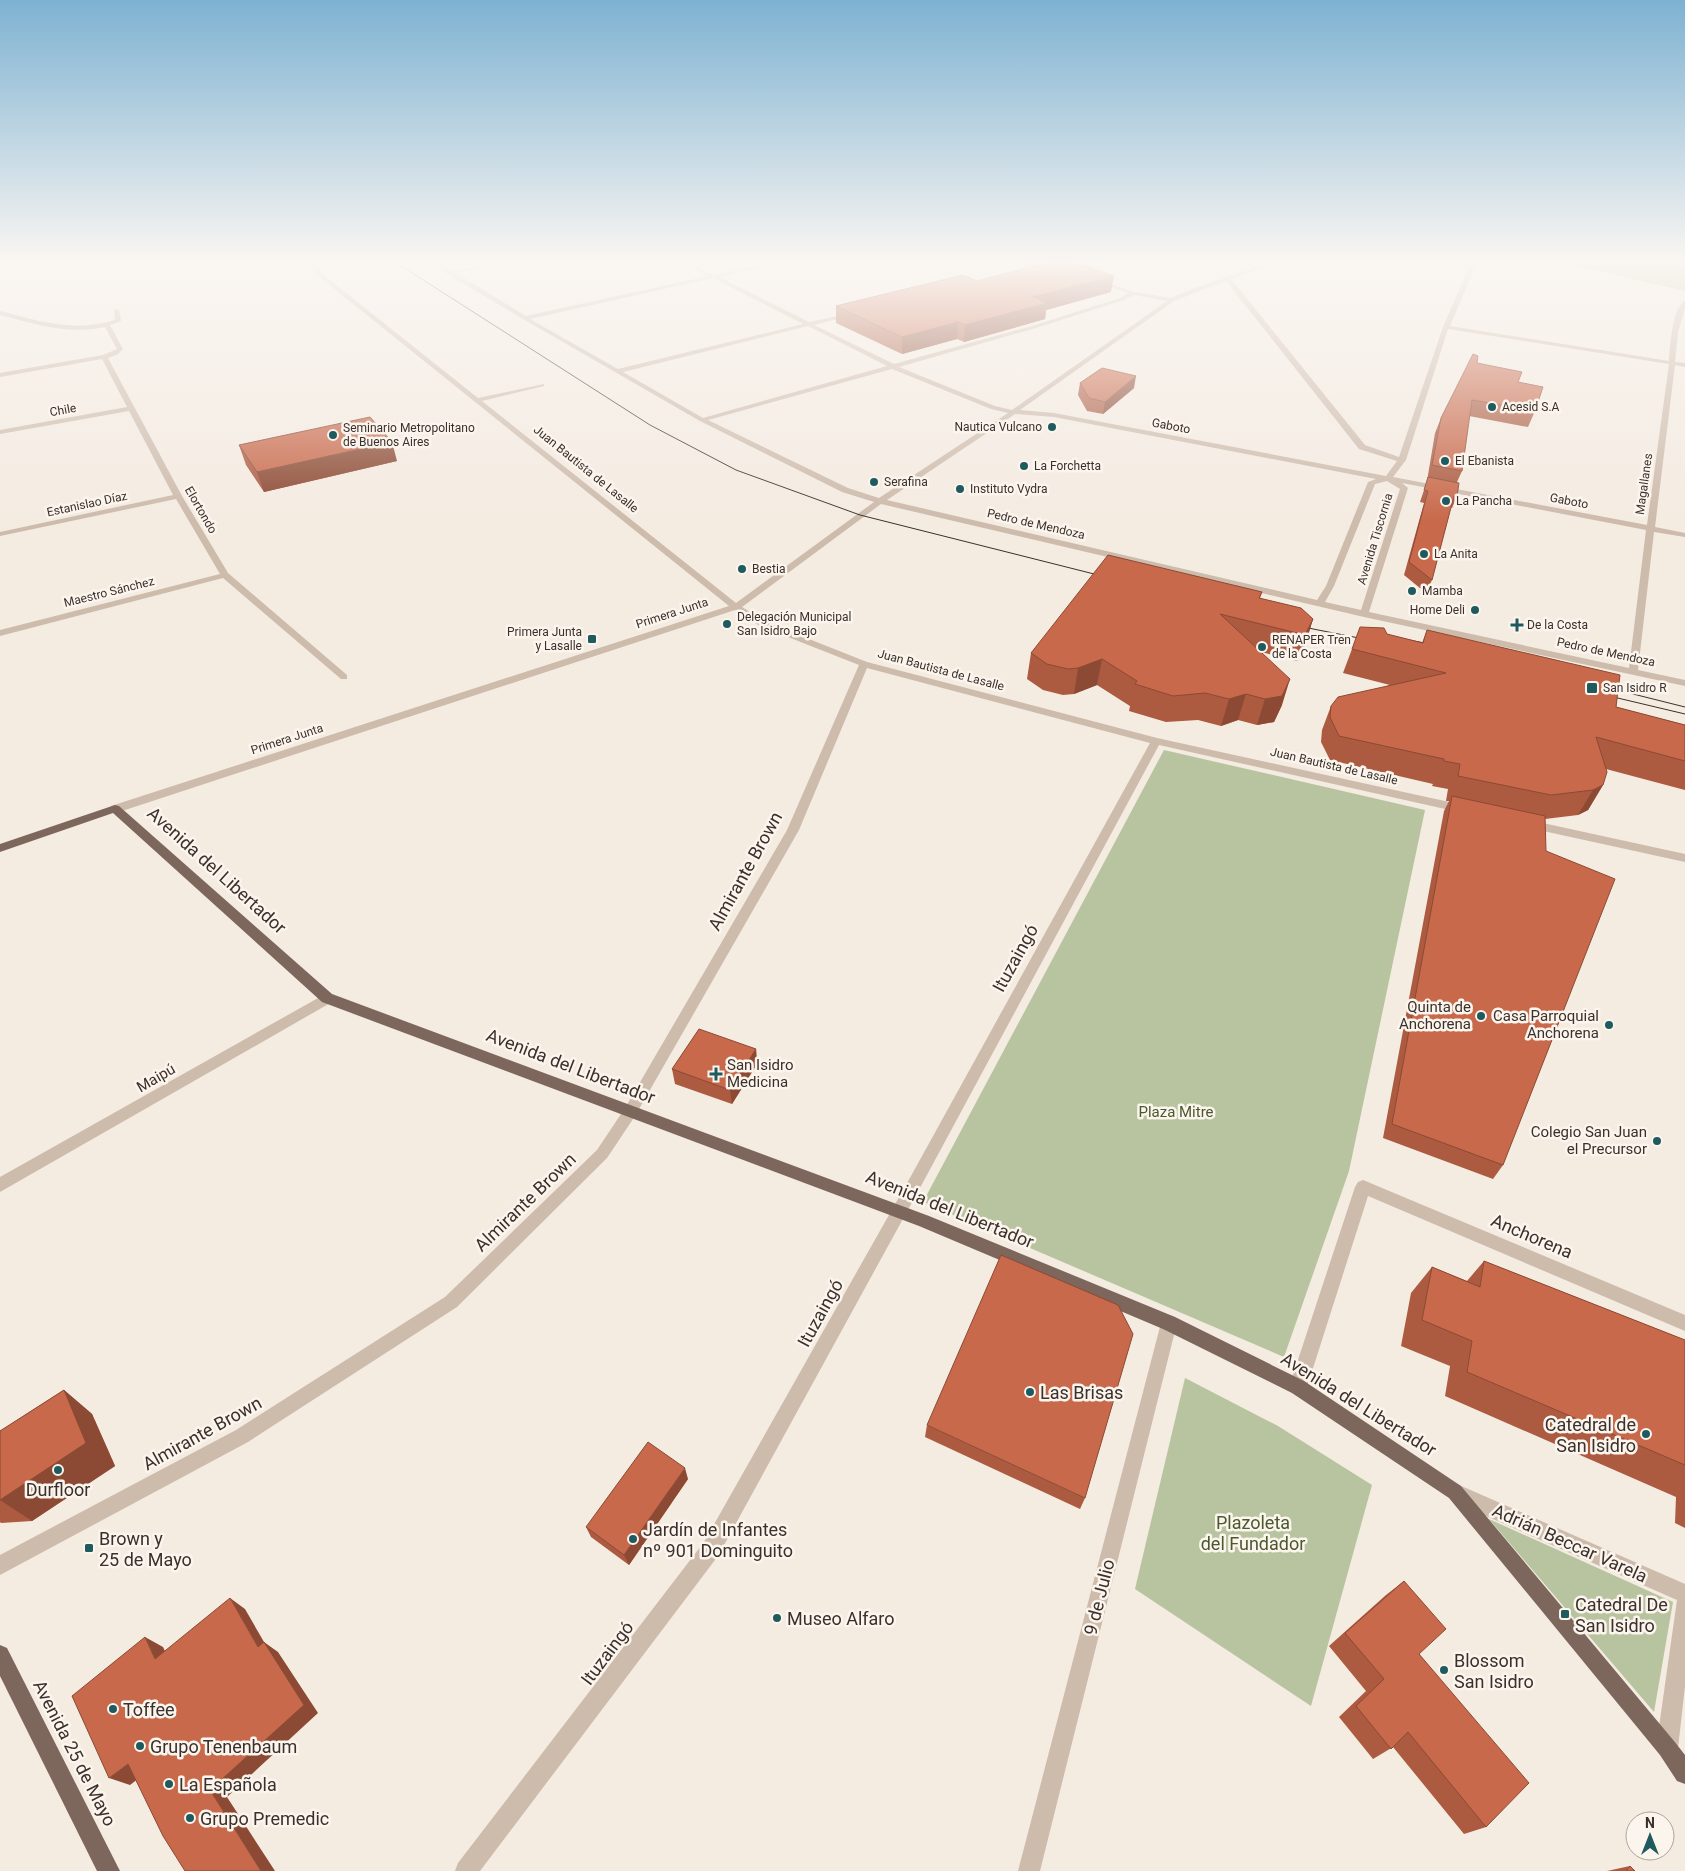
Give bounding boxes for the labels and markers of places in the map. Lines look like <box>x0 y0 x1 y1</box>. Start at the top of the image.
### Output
place label: Acesid S.A <box>1502 400 1560 414</box>
marker: Acesid S.A <box>1486 401 1498 413</box>
place label: Nautica Vulcano <box>954 420 1042 434</box>
place label: Seminario Metropolitano de Buenos Aires <box>343 421 475 449</box>
marker: Nautica Vulcano <box>1046 421 1058 433</box>
marker: Seminario Metropolitano de Buenos Aires <box>327 429 339 441</box>
place label: El Ebanista <box>1455 454 1514 468</box>
marker: El Ebanista <box>1439 455 1451 467</box>
place label: La Forchetta <box>1034 459 1101 473</box>
marker: La Forchetta <box>1018 460 1030 472</box>
place label: Serafina <box>884 475 928 489</box>
marker: Serafina <box>868 476 880 488</box>
place label: Instituto Vydra <box>970 482 1047 496</box>
marker: Instituto Vydra <box>954 483 966 495</box>
place label: La Pancha <box>1456 494 1512 508</box>
marker: La Pancha <box>1440 495 1452 507</box>
place label: La Anita <box>1434 547 1478 561</box>
marker: La Anita <box>1418 548 1430 560</box>
place label: Bestia <box>752 562 785 576</box>
marker: Bestia <box>736 563 748 575</box>
place label: Mamba <box>1422 584 1463 598</box>
marker: Mamba <box>1406 585 1418 597</box>
place label: Home Deli <box>1410 603 1465 617</box>
marker: Home Deli <box>1469 604 1481 616</box>
place label: Delegación Municipal San Isidro Bajo <box>737 610 851 638</box>
marker: Delegación Municipal San Isidro Bajo <box>721 618 733 630</box>
place label: De la Costa <box>1527 618 1588 632</box>
marker: De la Costa <box>1511 619 1523 631</box>
place label: Primera Junta y Lasalle <box>507 625 582 653</box>
marker: Primera Junta y Lasalle <box>586 633 598 645</box>
place label: RENAPER Tren de la Costa <box>1272 633 1351 661</box>
marker: RENAPER Tren de la Costa <box>1256 641 1268 653</box>
marker: San Isidro R <box>1585 681 1599 695</box>
place label: San Isidro R <box>1603 681 1667 695</box>
place label: Quinta de Anchorena <box>1399 998 1471 1033</box>
place label: Casa Parroquial Anchorena <box>1493 1007 1599 1042</box>
marker: Quinta de Anchorena <box>1475 1010 1487 1022</box>
marker: Casa Parroquial Anchorena <box>1603 1019 1615 1031</box>
place label: San Isidro Medicina <box>727 1056 794 1091</box>
marker: San Isidro Medicina <box>709 1067 723 1081</box>
place label: Colegio San Juan el Precursor <box>1531 1123 1647 1158</box>
marker: Colegio San Juan el Precursor <box>1651 1135 1663 1147</box>
place label: Las Brisas <box>1040 1382 1123 1403</box>
marker: Las Brisas <box>1024 1386 1036 1398</box>
place label: Catedral de San Isidro <box>1545 1414 1636 1456</box>
marker: Catedral de San Isidro <box>1640 1428 1652 1440</box>
marker: Durfloor <box>52 1464 64 1476</box>
place label: Durfloor <box>26 1479 90 1500</box>
place label: Jardín de Infantes nº 901 Dominguito <box>643 1519 793 1561</box>
place label: Brown y 25 de Mayo <box>99 1528 192 1570</box>
marker: Jardín de Infantes nº 901 Dominguito <box>627 1533 639 1545</box>
marker: Brown y 25 de Mayo <box>83 1542 95 1554</box>
place label: Catedral De San Isidro <box>1575 1594 1668 1636</box>
place label: Museo Alfaro <box>787 1608 895 1629</box>
marker: Catedral De San Isidro <box>1559 1608 1571 1620</box>
marker: Museo Alfaro <box>771 1612 783 1624</box>
place label: Blossom San Isidro <box>1454 1650 1534 1692</box>
marker: Blossom San Isidro <box>1438 1664 1450 1676</box>
place label: Toffee <box>123 1699 175 1720</box>
marker: Toffee <box>107 1703 119 1715</box>
place label: Grupo Tenenbaum <box>150 1736 297 1757</box>
marker: Grupo Tenenbaum <box>134 1740 146 1752</box>
place label: La Española <box>179 1774 277 1795</box>
marker: La Española <box>163 1778 175 1790</box>
place label: Grupo Premedic <box>200 1808 329 1829</box>
marker: Grupo Premedic <box>184 1812 196 1824</box>

